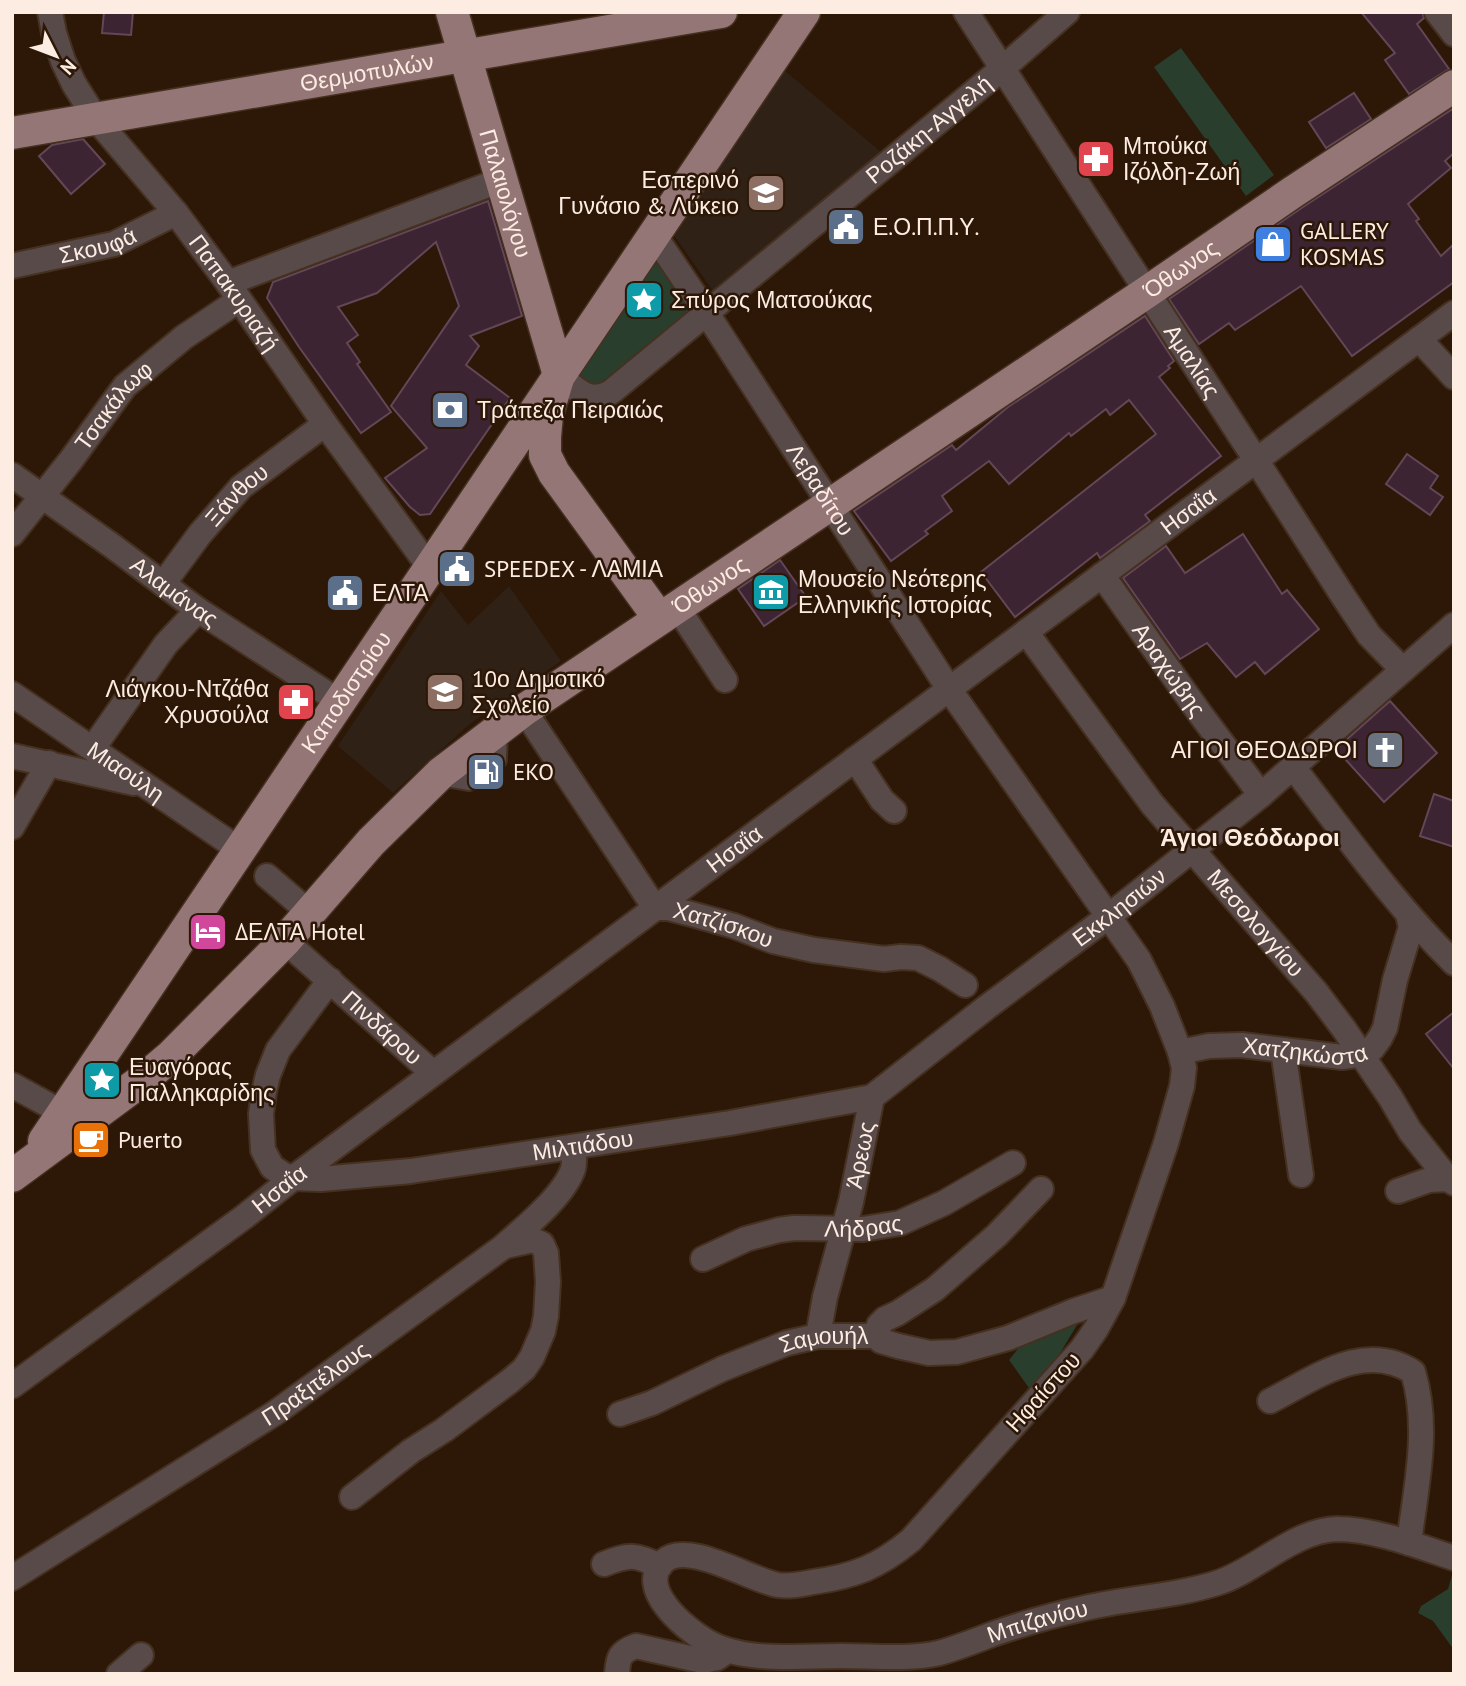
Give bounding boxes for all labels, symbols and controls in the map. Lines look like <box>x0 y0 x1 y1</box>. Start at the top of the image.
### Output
north arrow <box>21 21 91 91</box>
street label: Θερμοπυλών <box>298 46 436 98</box>
text: N <box>56 55 82 80</box>
street label: Ροζάκη-Αγγελή <box>859 68 997 190</box>
street label: Παλαιολόγου <box>473 125 539 261</box>
place label: Μπούκα Ιζόλδη-Ζωή <box>1123 131 1240 186</box>
pharmacy icon: Μπούκα Ιζόλδη-Ζωή <box>1075 138 1117 180</box>
place label: Εσπερινό Γυνάσιο & Λύκειο <box>558 165 739 220</box>
school or university icon: Εσπερινό Γυνάσιο & Λύκειο <box>745 172 787 214</box>
public building icon: Ε.Ο.Π.Π.Υ. <box>825 206 867 248</box>
place label: Ε.Ο.Π.Π.Υ. <box>873 212 979 241</box>
place label: GALLERY KOSMAS <box>1300 216 1389 271</box>
street label: Σκουφά <box>56 220 141 269</box>
shop icon: GALLERY KOSMAS <box>1252 223 1294 265</box>
street label: Παπακυριαζή <box>183 229 286 357</box>
street label: Όθωνος <box>1137 233 1223 305</box>
place icon: Σπύρος Ματσούκας <box>623 279 665 321</box>
place label: Σπύρος Ματσούκας <box>671 285 873 314</box>
street label: Αμαλίας <box>1158 318 1227 403</box>
street label: Τσακάλωφ <box>68 354 158 456</box>
bank icon: Τράπεζα Πειραιώς <box>429 389 471 431</box>
place label: Τράπεζα Πειραιώς <box>477 395 664 424</box>
street label: Λεβαδίτου <box>780 437 861 541</box>
street label: Ξάνθου <box>198 457 274 532</box>
street label: Ησαΐα <box>1154 480 1222 541</box>
public building icon: SPEEDEX - ΛΑΜΙΑ <box>436 548 478 590</box>
street label: Όθωνος <box>666 549 753 621</box>
street label: Αλαμάνας <box>125 550 224 633</box>
place label: SPEEDEX - ΛΑΜΙΑ <box>484 554 664 583</box>
place label: Μουσείο Νεότερης Ελληνικής Ιστορίας <box>798 564 992 619</box>
museum icon: Μουσείο Νεότερης Ελληνικής Ιστορίας <box>750 571 792 613</box>
public building icon: ΕΛΤΑ <box>324 572 366 614</box>
place label: ΕΛΤΑ <box>372 578 429 607</box>
street label: Αραχώβης <box>1126 617 1212 722</box>
street label: Καποδιστρίου <box>294 625 397 759</box>
place label: 10ο Δημοτικό Σχολείο <box>472 664 605 719</box>
school or university icon: 10ο Δημοτικό Σχολείο <box>424 671 466 713</box>
place label: Λιάγκου-Ντζάθα Χρυσούλα <box>106 674 269 729</box>
pharmacy icon: Λιάγκου-Ντζάθα Χρυσούλα <box>275 681 317 723</box>
church icon: ΑΓΙΟΙ ΘΕΟΔΩΡΟΙ <box>1364 729 1406 771</box>
street label: Μιαούλη <box>82 735 170 808</box>
place label: ΑΓΙΟΙ ΘΕΟΔΩΡΟΙ <box>1171 735 1358 764</box>
fuel station icon: EKO <box>465 751 507 793</box>
place label: EKO <box>513 757 554 786</box>
street label: Ησαΐα <box>700 818 768 879</box>
district label: Άγιοι Θεόδωροι <box>1160 822 1340 853</box>
street label: Εκκλησιών <box>1066 861 1172 952</box>
street label: Μεσολογγίου <box>1201 863 1311 982</box>
street label: Χατζίσκου <box>670 895 778 954</box>
hotel icon: ΔΕΛΤΑ Hotel <box>187 911 229 953</box>
place label: ΔΕΛΤΑ Hotel <box>235 917 365 946</box>
street label: Πινδάρου <box>336 984 429 1071</box>
street label: Χατζηκώστα <box>1241 1030 1372 1071</box>
place label: Ευαγόρας Παλληκαρίδης <box>129 1052 274 1107</box>
place icon: Ευαγόρας Παλληκαρίδης <box>81 1059 123 1101</box>
cafe icon: Puerto <box>70 1119 112 1161</box>
street label: Άρεως <box>839 1119 881 1191</box>
street label: Μιλτιάδου <box>530 1123 635 1167</box>
place label: Puerto <box>118 1125 183 1154</box>
street label: Ησαΐα <box>245 1158 312 1219</box>
street label: Λήδρας <box>824 1208 904 1243</box>
street label: Σαμουήλ <box>774 1321 869 1359</box>
street label: Πραξιτέλους <box>256 1335 374 1432</box>
street label: Ηφαίστου <box>999 1345 1086 1438</box>
street label: Μπιζανίου <box>983 1593 1091 1649</box>

